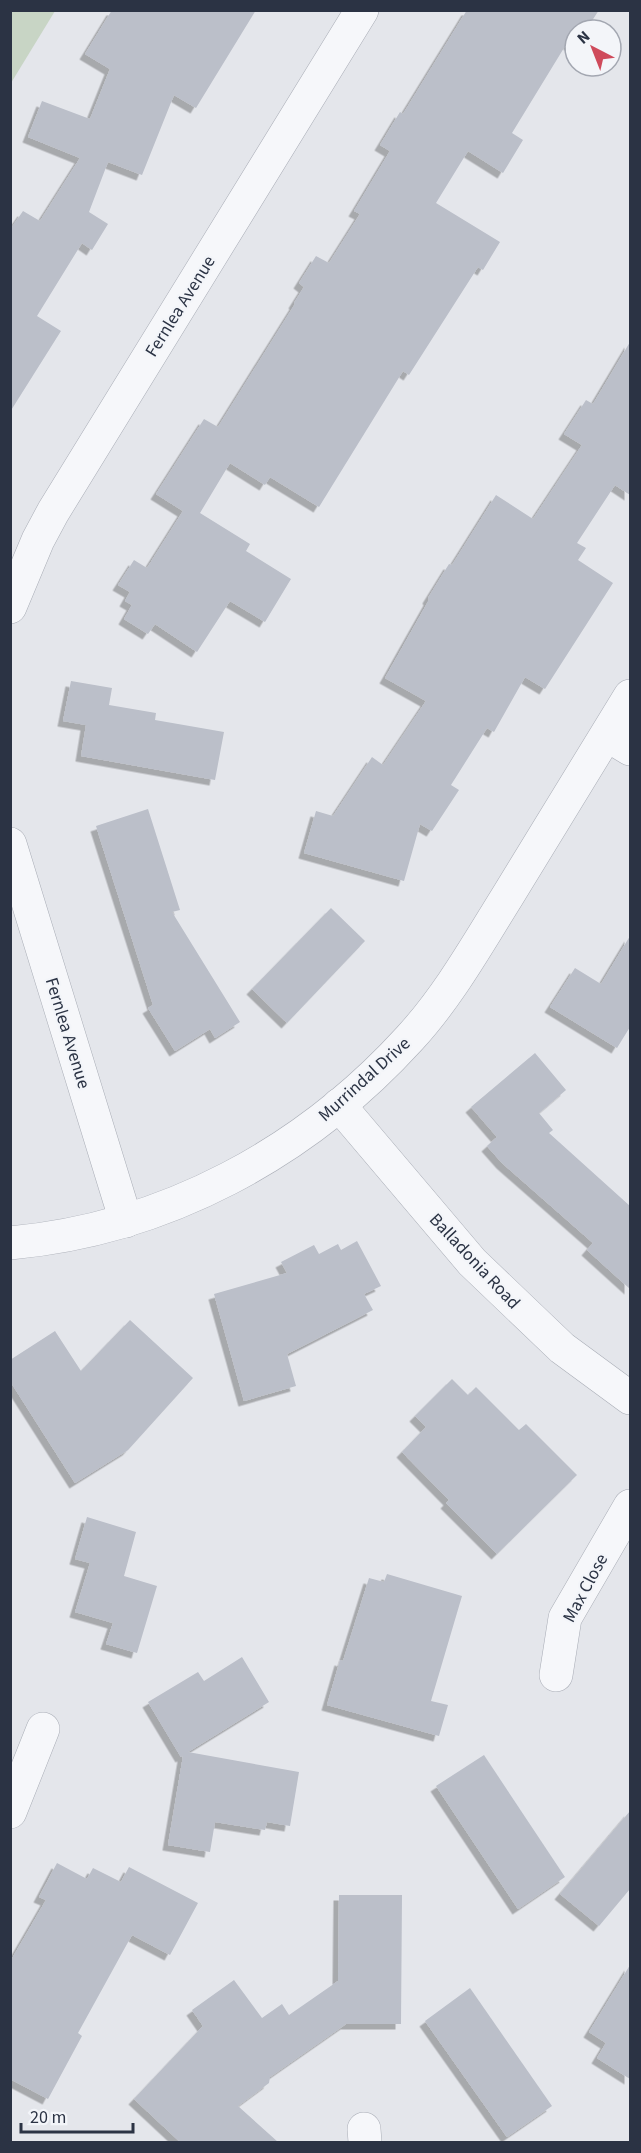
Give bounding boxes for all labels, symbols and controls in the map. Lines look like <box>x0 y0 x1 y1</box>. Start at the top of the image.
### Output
north arrow <box>563 18 623 78</box>
text: N <box>572 26 595 49</box>
street label: Fernlea Avenue <box>139 251 222 362</box>
street label: Fernlea Avenue <box>39 974 96 1092</box>
street label: Murrindal Drive <box>313 1031 416 1127</box>
street label: Balladonia Road <box>423 1208 526 1315</box>
street label: Max Close <box>557 1549 614 1627</box>
scale bar <box>21 2096 134 2134</box>
text: 20 m <box>30 2105 66 2130</box>

